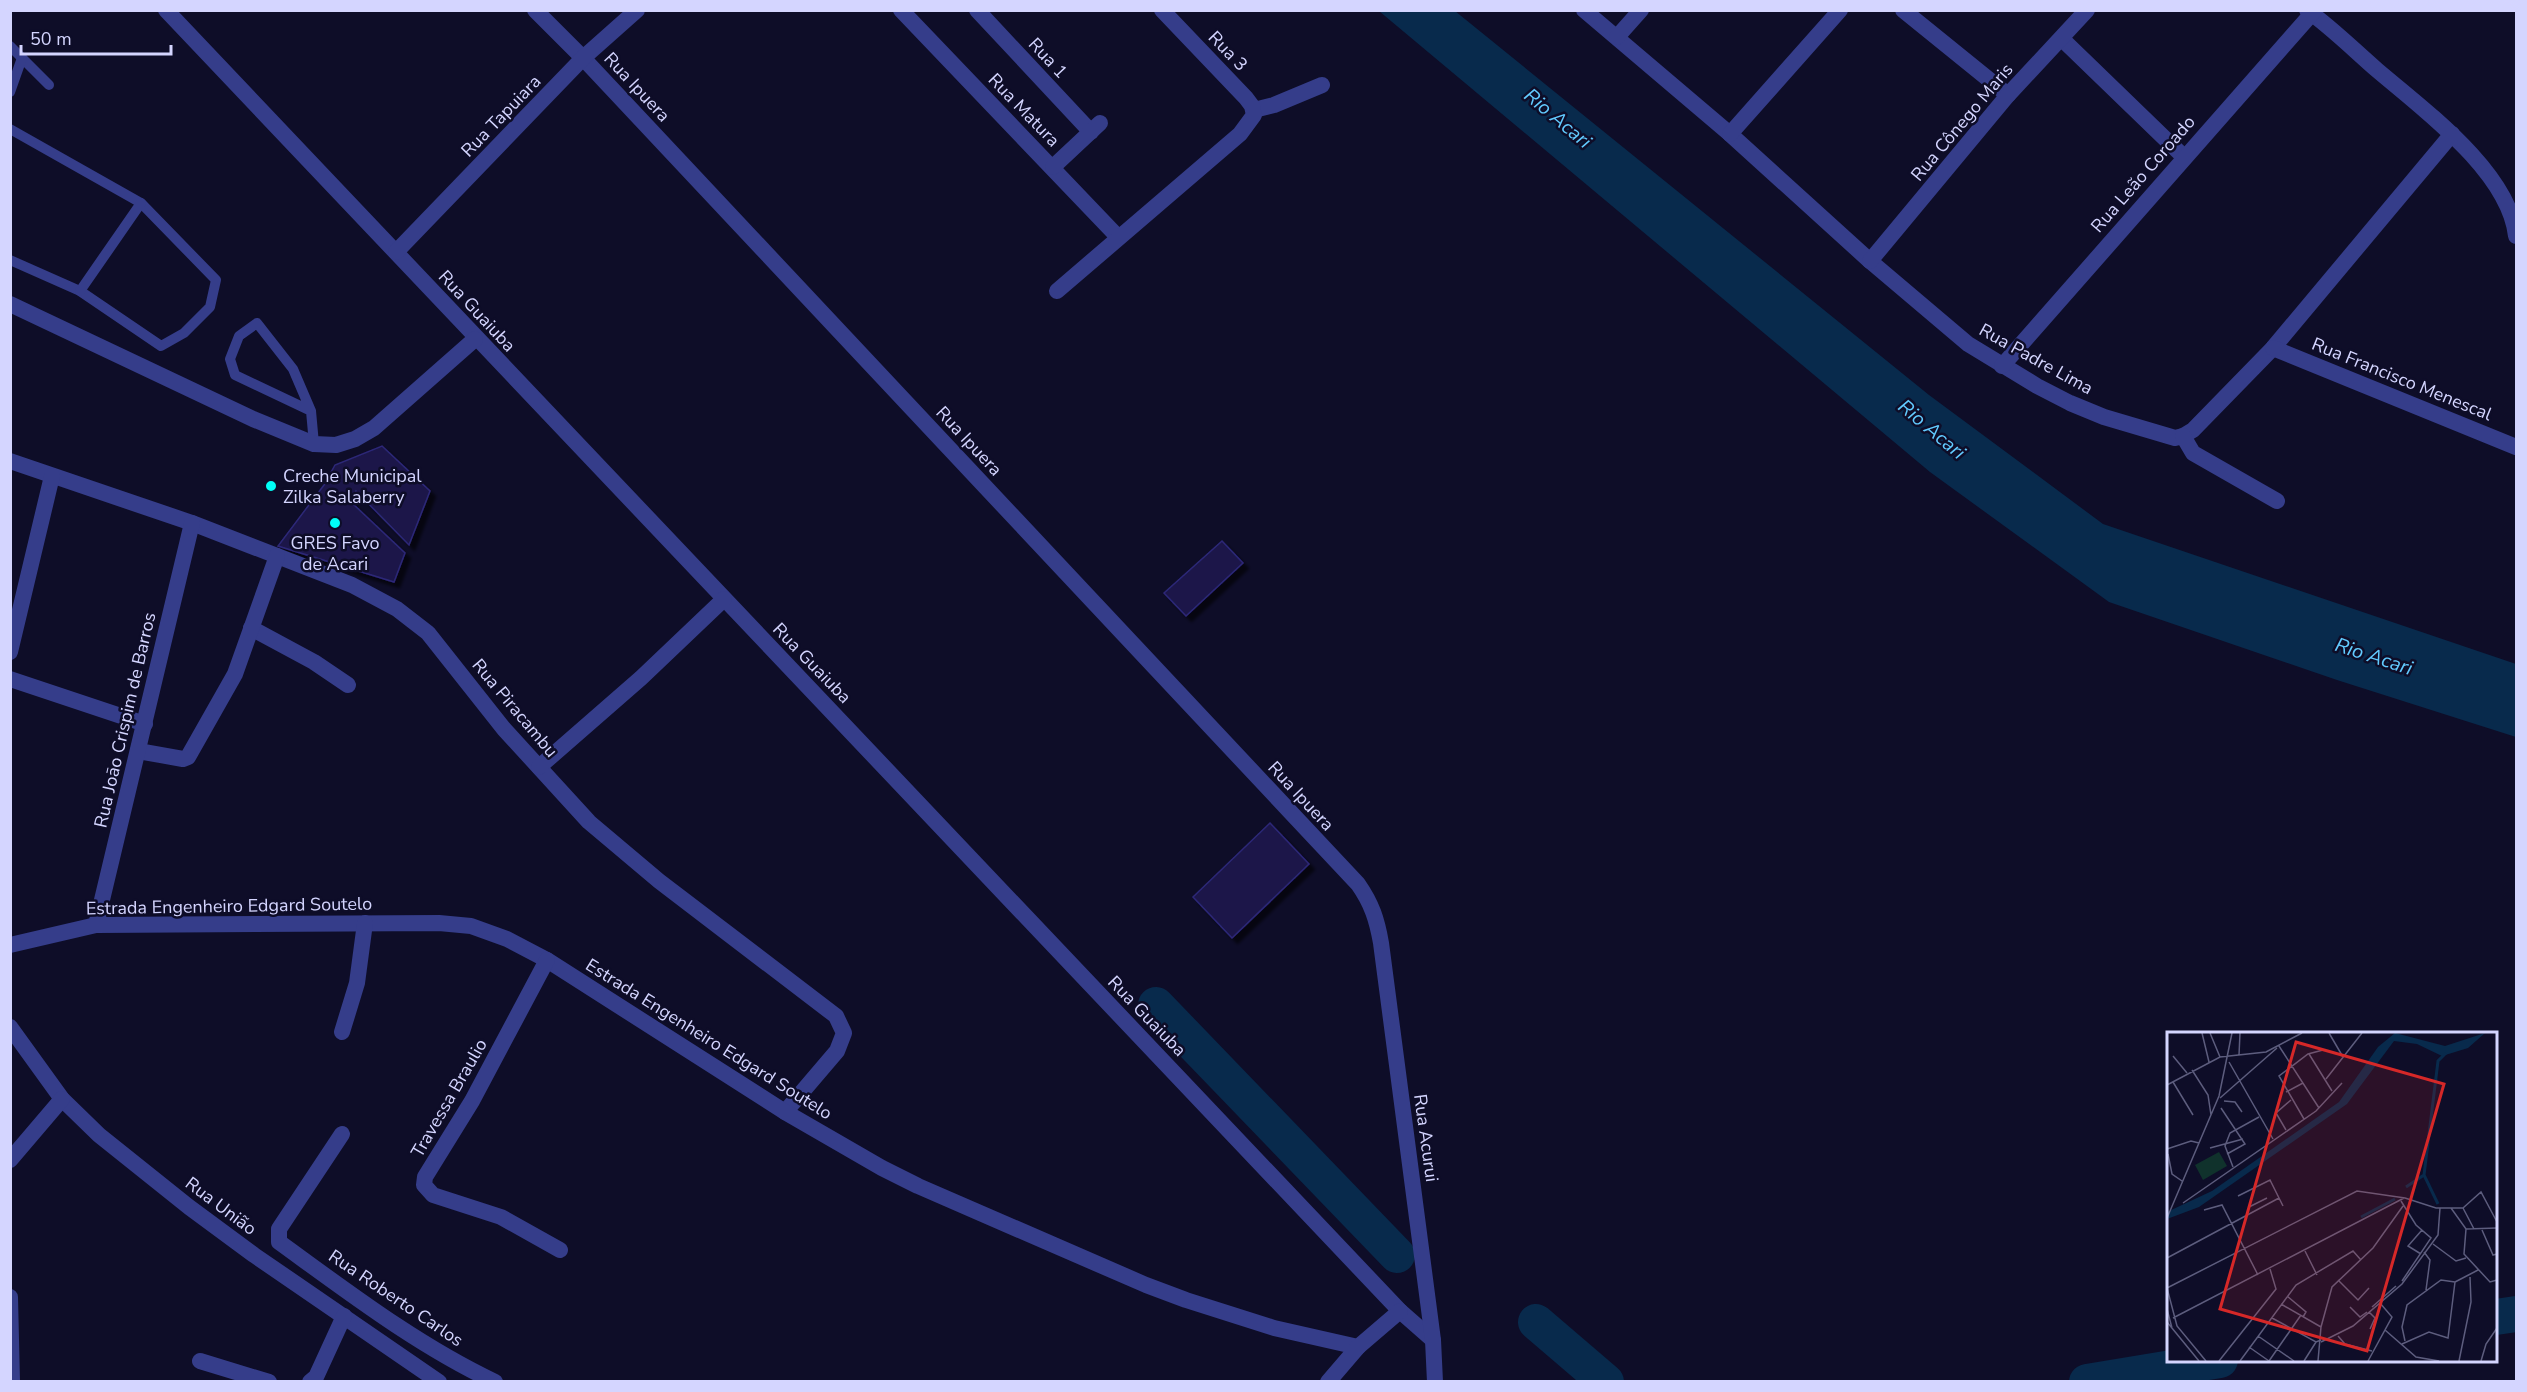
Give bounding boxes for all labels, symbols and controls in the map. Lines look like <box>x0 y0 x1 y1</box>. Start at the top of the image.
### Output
scale bar <box>21 18 171 56</box>
street label: Rua 3 <box>1203 26 1253 76</box>
text: 50 m <box>30 27 72 51</box>
street label: Rua 1 <box>1023 33 1073 83</box>
street label: Rua Ipuera <box>599 47 675 127</box>
street label: Rua Cônego Maris <box>1906 58 2018 186</box>
street label: Rua Matura <box>983 68 1065 152</box>
street label: Rua Tapuiara <box>456 70 546 162</box>
water label: Rio Acari <box>1518 82 1597 155</box>
street label: Rua Leão Coroado <box>2086 110 2200 238</box>
street label: Rua Guaiuba <box>433 265 521 357</box>
street label: Rua Padre Lima <box>1975 318 2097 400</box>
street label: Rua Francisco Menescal <box>2308 332 2496 426</box>
water label: Rio Acari <box>1892 393 1971 466</box>
street label: Rua Ipuera <box>931 401 1007 481</box>
place label: Creche Municipal Zilka Salaberry <box>283 464 422 509</box>
marker: Creche Municipal Zilka Salaberry <box>264 479 278 493</box>
marker: GRES Favo de Acari <box>328 516 342 530</box>
place label: GRES Favo de Acari <box>290 531 380 576</box>
street label: Rua Joāo Crispim de Barros <box>89 610 161 830</box>
street label: Rua Guaiuba <box>767 618 857 708</box>
water label: Rio Acari <box>2331 631 2417 682</box>
street label: Rua Piracambu <box>467 654 563 762</box>
street label: Rua Ipuera <box>1263 756 1339 836</box>
street label: Estrada Engenheiro Edgard Soutelo <box>86 892 372 920</box>
street label: Estrada Engenheiro Edgard Soutelo <box>581 953 837 1125</box>
street label: Rua Guaiuba <box>1102 971 1192 1061</box>
inset map <box>2167 1032 2497 1362</box>
street label: Travessa Braulio <box>405 1034 493 1162</box>
street label: Rua Acurui <box>1408 1093 1444 1183</box>
street label: Rua União <box>180 1171 262 1241</box>
street label: Rua Roberto Carlos <box>324 1244 468 1352</box>

